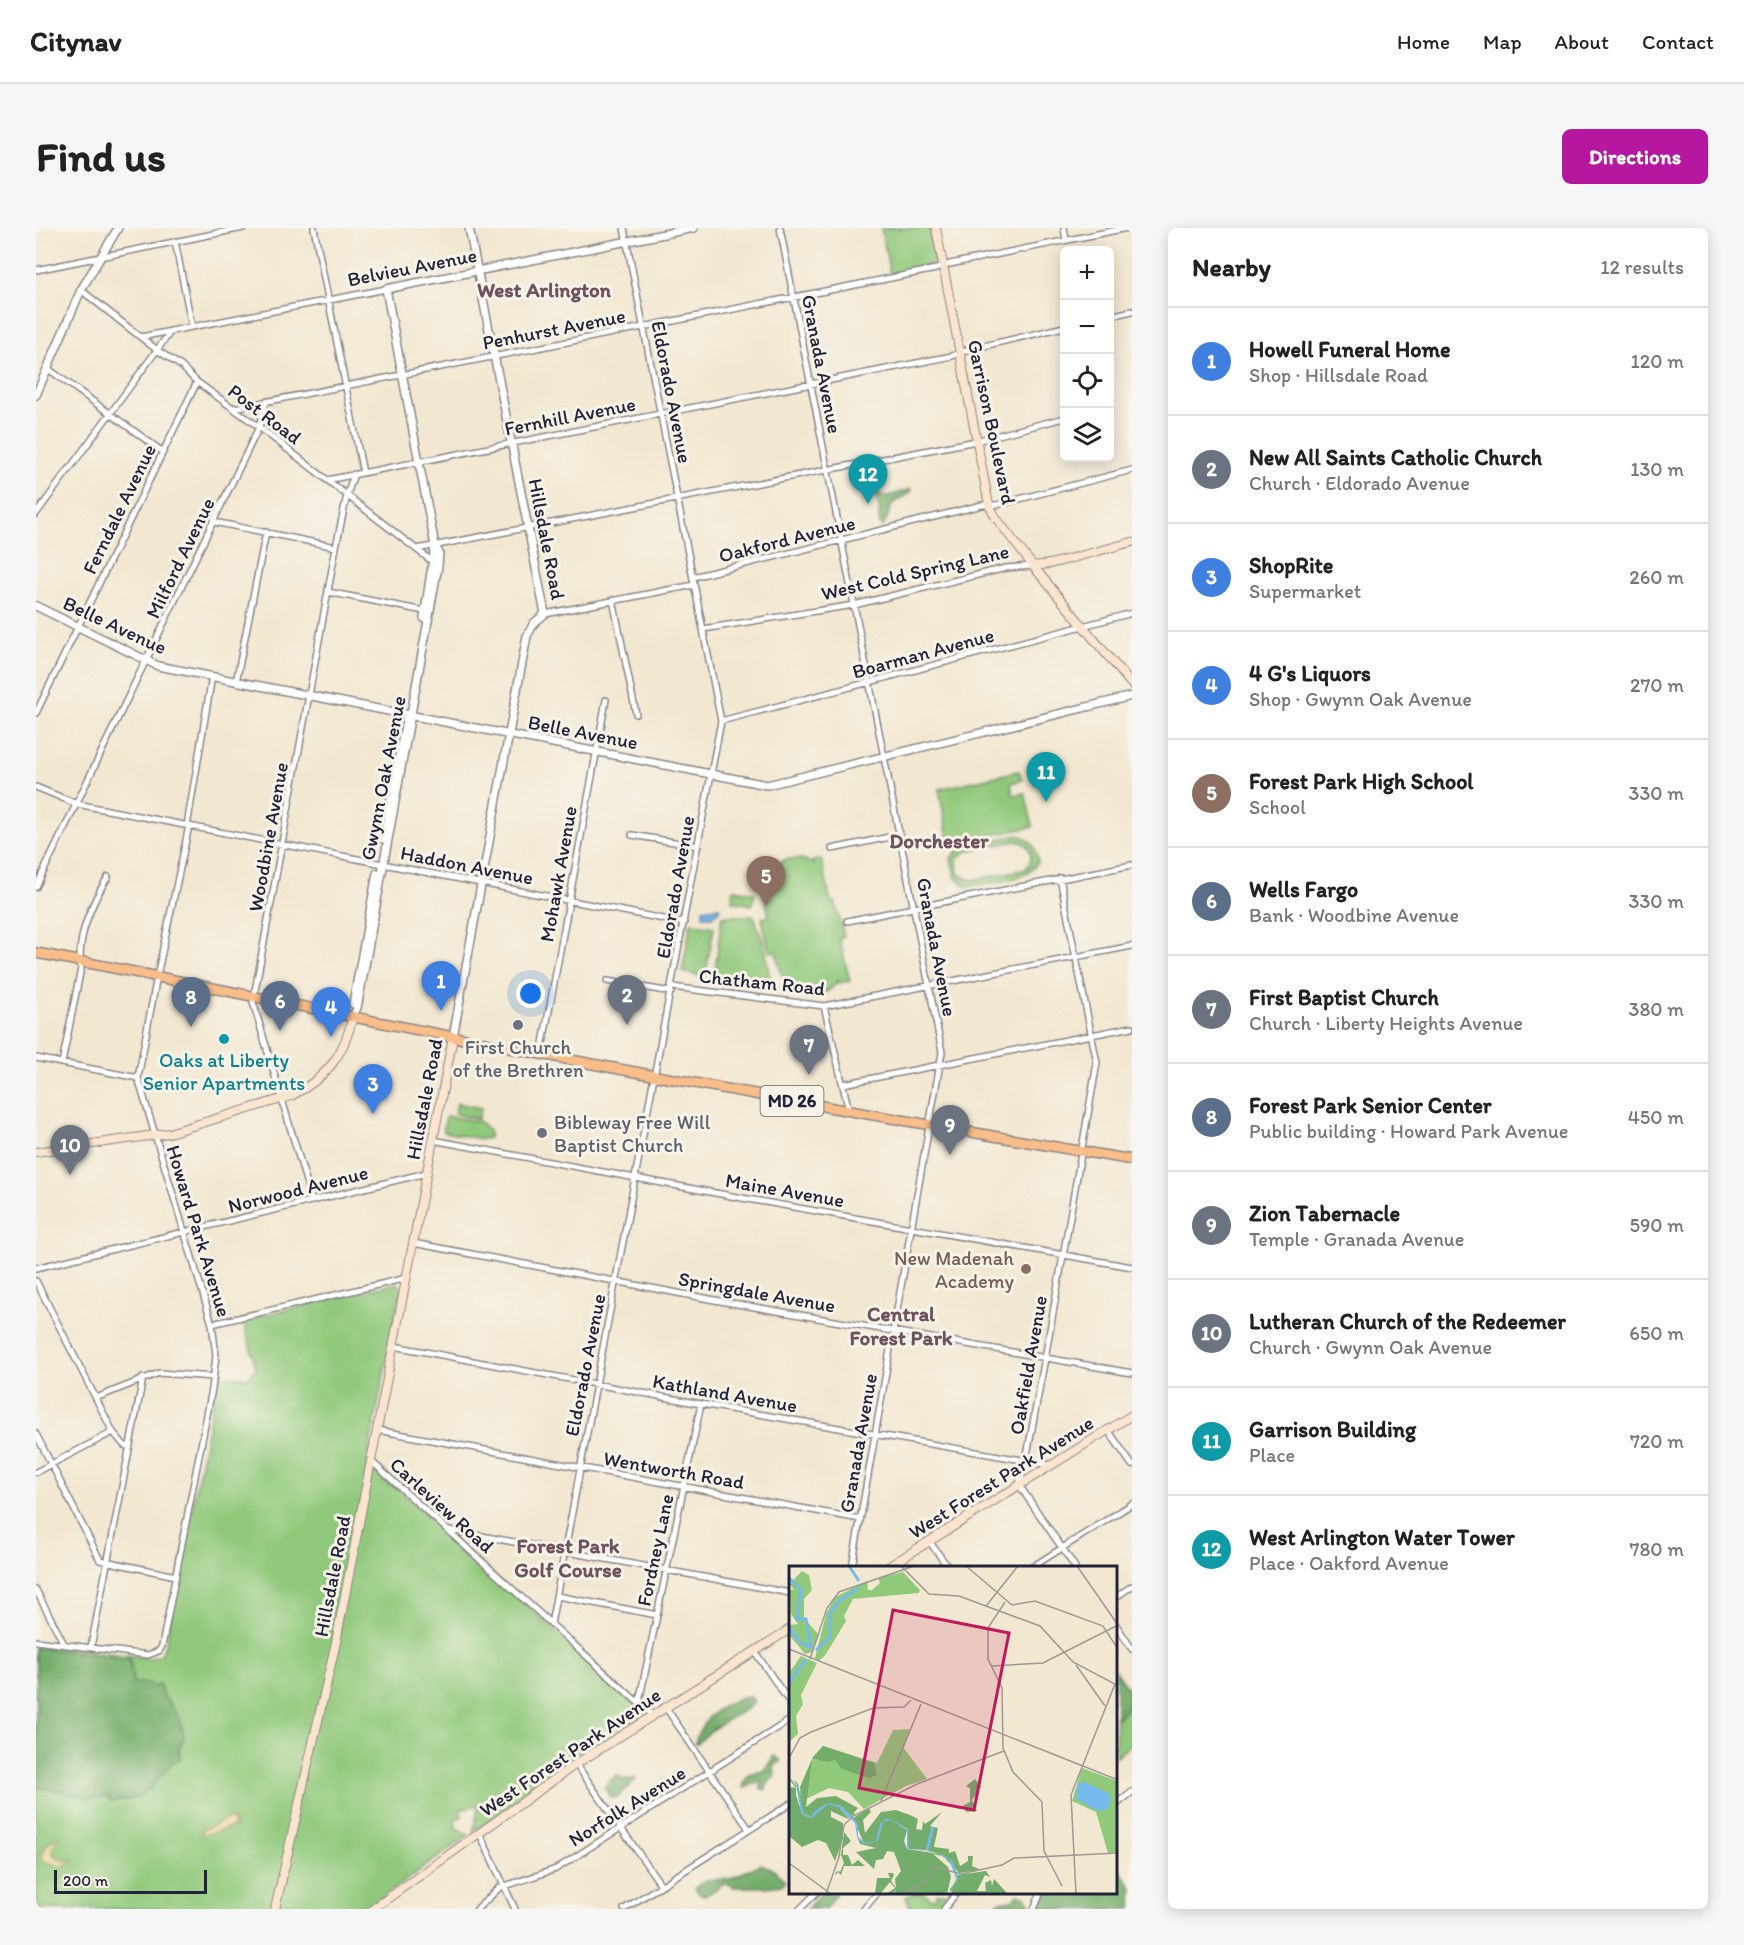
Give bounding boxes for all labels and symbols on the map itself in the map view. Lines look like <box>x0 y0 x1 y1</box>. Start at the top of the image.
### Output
street label: Belvieu Avenue <box>345 243 479 291</box>
district label: West Arlington <box>477 277 612 303</box>
street label: Granada Avenue <box>797 293 847 435</box>
street label: Penhurst Avenue <box>480 303 628 355</box>
street label: Eldorado Avenue <box>646 319 698 465</box>
street label: Garrison Boulevard <box>963 338 1021 507</box>
street label: Post Road <box>224 379 307 449</box>
street label: Fernhill Avenue <box>502 392 638 440</box>
street label: Ferndale Avenue <box>77 440 161 578</box>
pin: 12 <box>848 454 888 504</box>
street label: Hillsdale Road <box>523 476 571 602</box>
street label: Milford Avenue <box>140 494 220 622</box>
street label: Oakford Avenue <box>716 510 858 568</box>
street label: West Cold Spring Lane <box>819 539 1011 605</box>
street label: Belle Avenue <box>59 591 171 659</box>
street label: Boarman Avenue <box>849 623 997 683</box>
street label: Gwynn Oak Avenue <box>355 694 411 862</box>
street label: Belle Avenue <box>526 710 640 754</box>
pin: 11 <box>1026 752 1066 802</box>
street label: Woodbine Avenue <box>243 760 293 914</box>
street label: Mohawk Avenue <box>534 804 582 944</box>
street label: Eldorado Avenue <box>651 814 699 960</box>
district label: Dorchester <box>889 828 989 853</box>
street label: Haddon Avenue <box>399 840 535 890</box>
pin: 5 <box>746 856 786 906</box>
street label: Granada Avenue <box>912 876 962 1018</box>
pin: 1 <box>422 962 460 1011</box>
street label: Chatham Road <box>698 963 827 1001</box>
pin: 2 <box>608 976 646 1025</box>
pin: 8 <box>172 978 210 1027</box>
your location <box>516 979 545 1008</box>
pin: 6 <box>260 982 300 1031</box>
pin: 4 <box>312 988 350 1037</box>
marker: First Church of the Brethren <box>511 1018 525 1032</box>
pin: 7 <box>790 1026 828 1075</box>
marker: Oaks at Liberty Senior Apartments <box>217 1032 231 1046</box>
place label: First Church of the Brethren <box>452 1035 584 1082</box>
street label: Hillsdale Road <box>400 1036 448 1162</box>
place label: Oaks at Liberty Senior Apartments <box>143 1048 305 1095</box>
pin: 3 <box>354 1064 392 1114</box>
road number: MD 26 <box>760 1086 824 1116</box>
pin: 9 <box>930 1106 970 1155</box>
place label: Bibleway Free Will Baptist Church <box>554 1110 711 1157</box>
pin: 10 <box>51 1126 90 1175</box>
marker: Bibleway Free Will Baptist Church <box>535 1126 549 1140</box>
street label: Howard Park Avenue <box>161 1142 237 1320</box>
street label: Norwood Avenue <box>225 1160 371 1218</box>
street label: Maine Avenue <box>724 1168 846 1212</box>
place label: New Madenah Academy <box>894 1246 1015 1293</box>
marker: New Madenah Academy <box>1019 1262 1033 1276</box>
street label: Springdale Avenue <box>677 1266 837 1318</box>
street label: Eldorado Avenue <box>559 1292 611 1438</box>
street label: Oakfield Avenue <box>1004 1294 1052 1436</box>
district label: Central Forest Park <box>849 1301 953 1350</box>
street label: Kathland Avenue <box>651 1368 799 1418</box>
street label: Granada Avenue <box>834 1372 882 1514</box>
street label: West Forest Park Avenue <box>904 1410 1098 1544</box>
street label: Wentworth Road <box>602 1446 746 1494</box>
street label: Carleview Road <box>385 1452 499 1558</box>
street label: Fordney Lane <box>631 1492 679 1608</box>
street label: Hillsdale Road <box>308 1513 356 1639</box>
district label: Forest Park Golf Course <box>514 1533 622 1582</box>
inset map <box>789 1566 1117 1894</box>
street label: West Forest Park Avenue <box>475 1682 665 1822</box>
street label: Norfolk Avenue <box>564 1760 690 1852</box>
scale bar <box>54 1867 207 1894</box>

